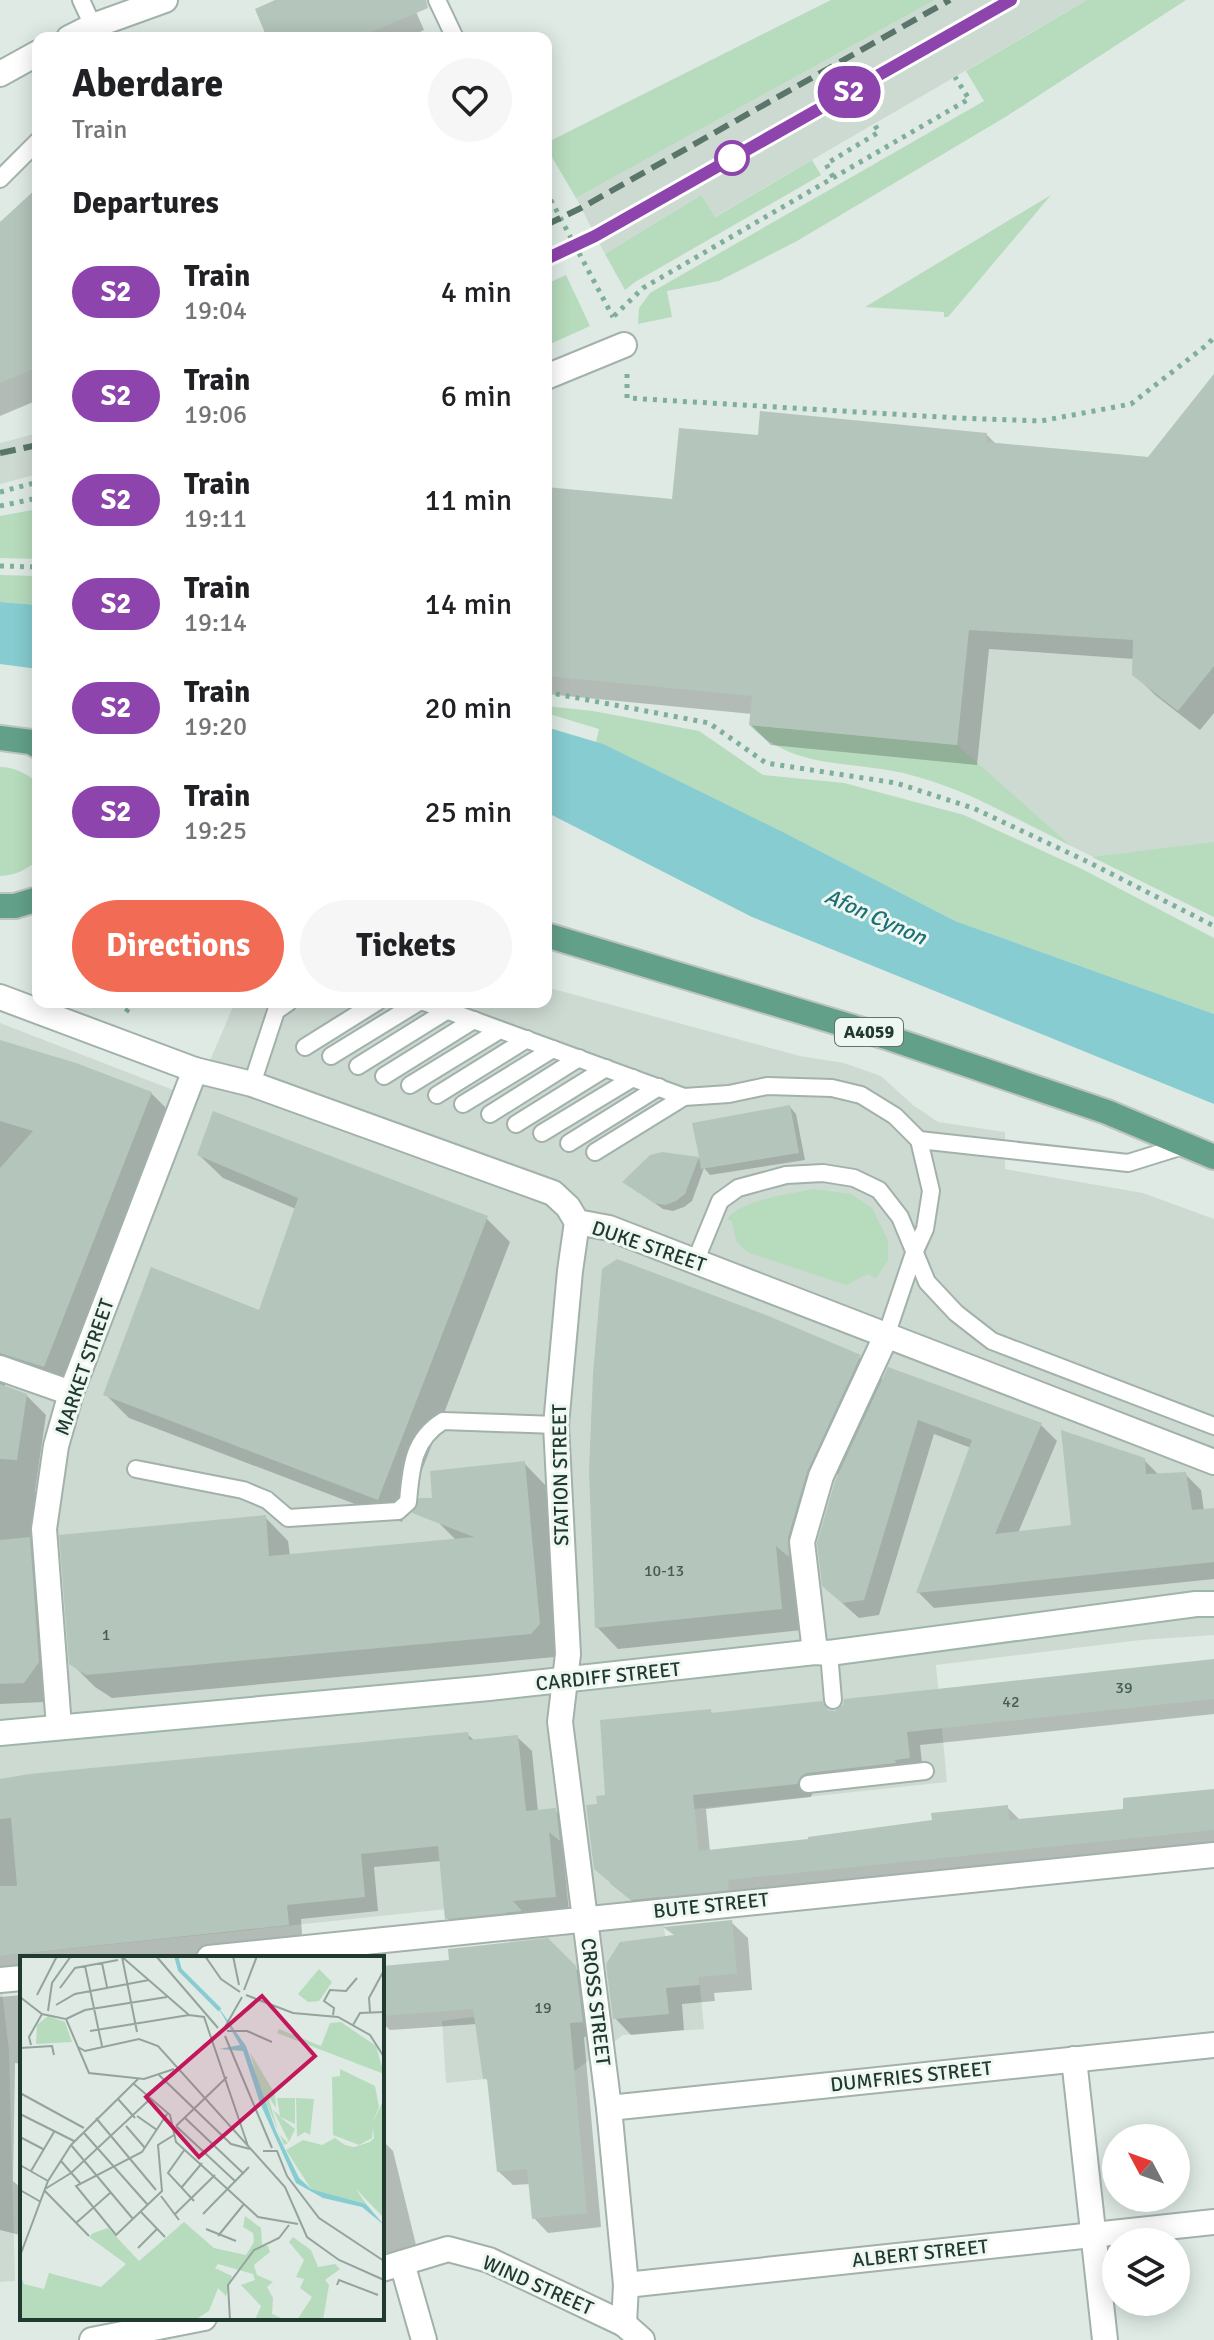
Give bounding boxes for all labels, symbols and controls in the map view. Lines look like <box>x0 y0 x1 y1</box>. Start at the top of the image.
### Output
button: heart <box>428 58 512 142</box>
text: Aberdare <box>72 60 223 107</box>
line badge: S2 <box>813 66 885 118</box>
text: S2 <box>834 75 864 109</box>
text: Train <box>72 114 127 146</box>
unlabelled marker <box>715 141 749 175</box>
text: Departures <box>72 185 219 222</box>
text: Train <box>184 258 250 295</box>
text: 4 min <box>441 274 512 311</box>
text: S2 <box>101 275 131 309</box>
text: 19:04 <box>184 295 247 327</box>
text: Train <box>184 362 250 399</box>
text: 6 min <box>441 378 512 415</box>
text: S2 <box>101 379 131 413</box>
text: 19:06 <box>184 399 247 431</box>
text: Train <box>184 466 250 503</box>
text: 11 min <box>425 482 512 519</box>
text: S2 <box>101 483 131 517</box>
text: 19:11 <box>184 503 247 535</box>
text: Train <box>184 570 250 607</box>
text: 14 min <box>425 586 512 623</box>
text: S2 <box>101 587 131 621</box>
text: 19:14 <box>184 607 247 639</box>
text: Train <box>184 674 250 711</box>
text: 20 min <box>425 690 512 727</box>
text: S2 <box>101 691 131 725</box>
text: 19:20 <box>184 711 247 743</box>
text: Train <box>184 778 250 815</box>
text: 25 min <box>425 794 512 831</box>
text: S2 <box>101 795 131 829</box>
text: 19:25 <box>184 815 247 847</box>
water label: Afon Cynon <box>821 882 931 951</box>
button: Directions <box>72 900 284 992</box>
button: Tickets <box>300 900 512 992</box>
road number: A4059 <box>835 1018 903 1046</box>
street label: DUKE STREET <box>589 1215 709 1278</box>
street label: MARKET STREET <box>49 1295 120 1439</box>
street label: STATION STREET <box>547 1404 574 1546</box>
house number: 10-13 <box>644 1561 684 1581</box>
house number: 1 <box>102 1625 110 1645</box>
street label: CARDIFF STREET <box>534 1656 682 1697</box>
house number: 39 <box>1115 1678 1133 1698</box>
house number: 42 <box>1002 1692 1020 1712</box>
street label: BUTE STREET <box>652 1887 770 1924</box>
street label: CROSS STREET <box>575 1937 616 2067</box>
inset map <box>20 1956 384 2320</box>
house number: 19 <box>534 1998 552 2018</box>
street label: DUMFRIES STREET <box>829 2056 993 2097</box>
north arrow <box>1102 2124 1190 2212</box>
map controls <box>1102 2124 1190 2316</box>
button: layers <box>1102 2228 1190 2316</box>
street label: ALBERT STREET <box>851 2234 990 2273</box>
street label: WIND STREET <box>478 2250 597 2321</box>

